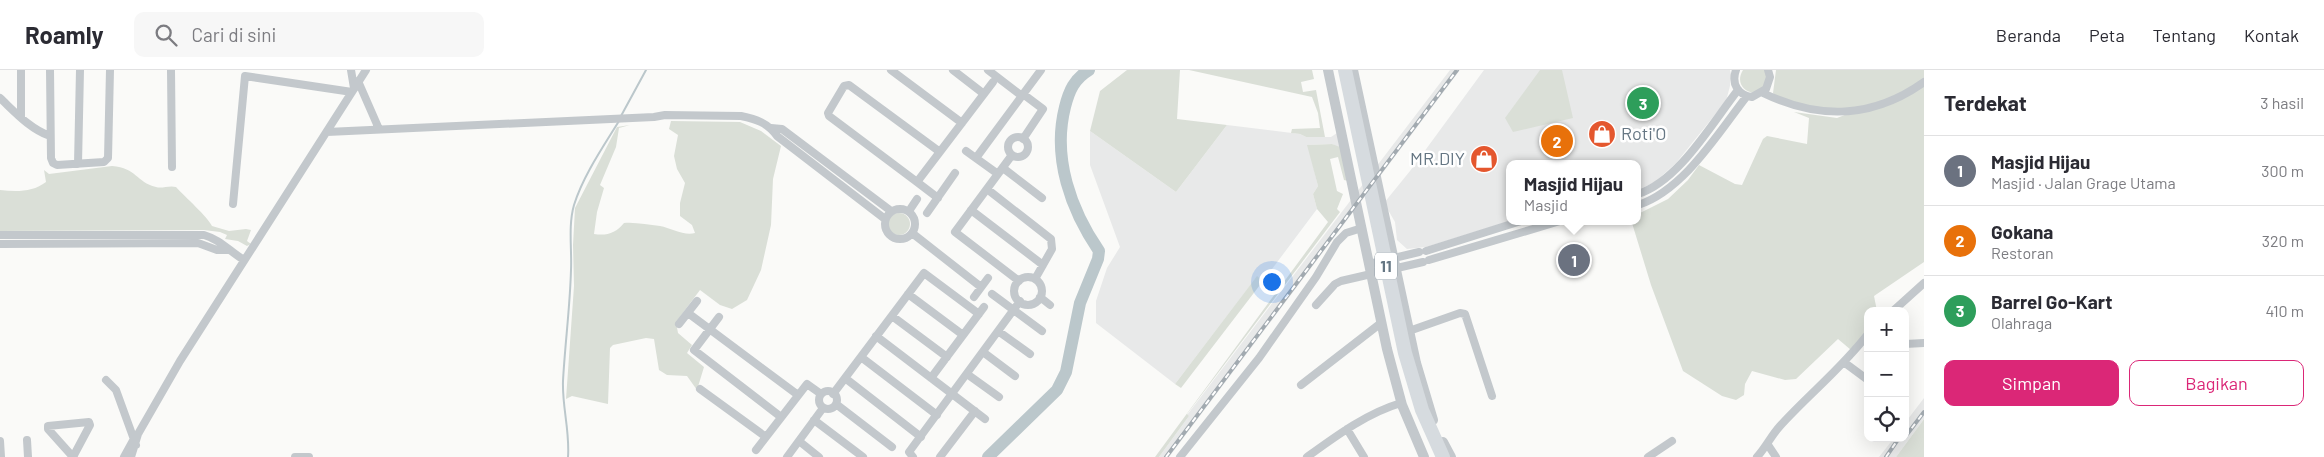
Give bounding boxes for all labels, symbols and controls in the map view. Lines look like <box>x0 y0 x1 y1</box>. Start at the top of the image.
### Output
search box <box>134 12 484 57</box>
text: Roamly <box>25 20 104 49</box>
icon: search <box>152 21 180 49</box>
text: Cari di sini <box>192 23 276 46</box>
text: Beranda <box>1996 24 2061 46</box>
text: Peta <box>2089 24 2125 46</box>
text: Tentang <box>2153 24 2216 46</box>
text: Kontak <box>2244 24 2299 46</box>
pin: 3 <box>1627 84 1659 122</box>
text: Terdekat <box>1944 90 2027 115</box>
text: 3 hasil <box>2260 93 2304 112</box>
shop icon: Roti'O <box>1587 119 1617 149</box>
pin: 2 <box>1541 122 1573 160</box>
place label: Roti'O <box>1621 122 1666 144</box>
shop icon: MR.DIY <box>1469 144 1499 174</box>
place label: MR.DIY <box>1410 147 1465 169</box>
text: Masjid Hijau <box>1991 150 2090 173</box>
popup <box>1506 160 1641 225</box>
text: 1 <box>1957 161 1963 180</box>
text: 300 m <box>2261 161 2304 180</box>
text: Masjid Hijau <box>1524 172 1623 195</box>
text: Masjid · Jalan Grage Utama <box>1991 173 2176 192</box>
text: Masjid <box>1524 195 1568 214</box>
text: Gokana <box>1991 220 2053 243</box>
text: 2 <box>1956 231 1964 250</box>
text: 320 m <box>2262 231 2304 250</box>
pin: 1 <box>1558 241 1590 279</box>
text: Restoran <box>1991 243 2054 262</box>
road number: 11 <box>1375 252 1397 280</box>
your location <box>1259 269 1285 295</box>
text: Barrel Go-Kart <box>1991 290 2112 313</box>
text: 3 <box>1956 301 1964 320</box>
text: 410 m <box>2266 301 2304 320</box>
map controls <box>1864 307 1909 442</box>
button: + <box>1864 307 1909 352</box>
text: Olahraga <box>1991 313 2052 332</box>
button: − <box>1864 352 1909 397</box>
button: Simpan <box>1944 360 2119 406</box>
button: Bagikan <box>2129 360 2304 406</box>
button: locate <box>1864 397 1909 442</box>

